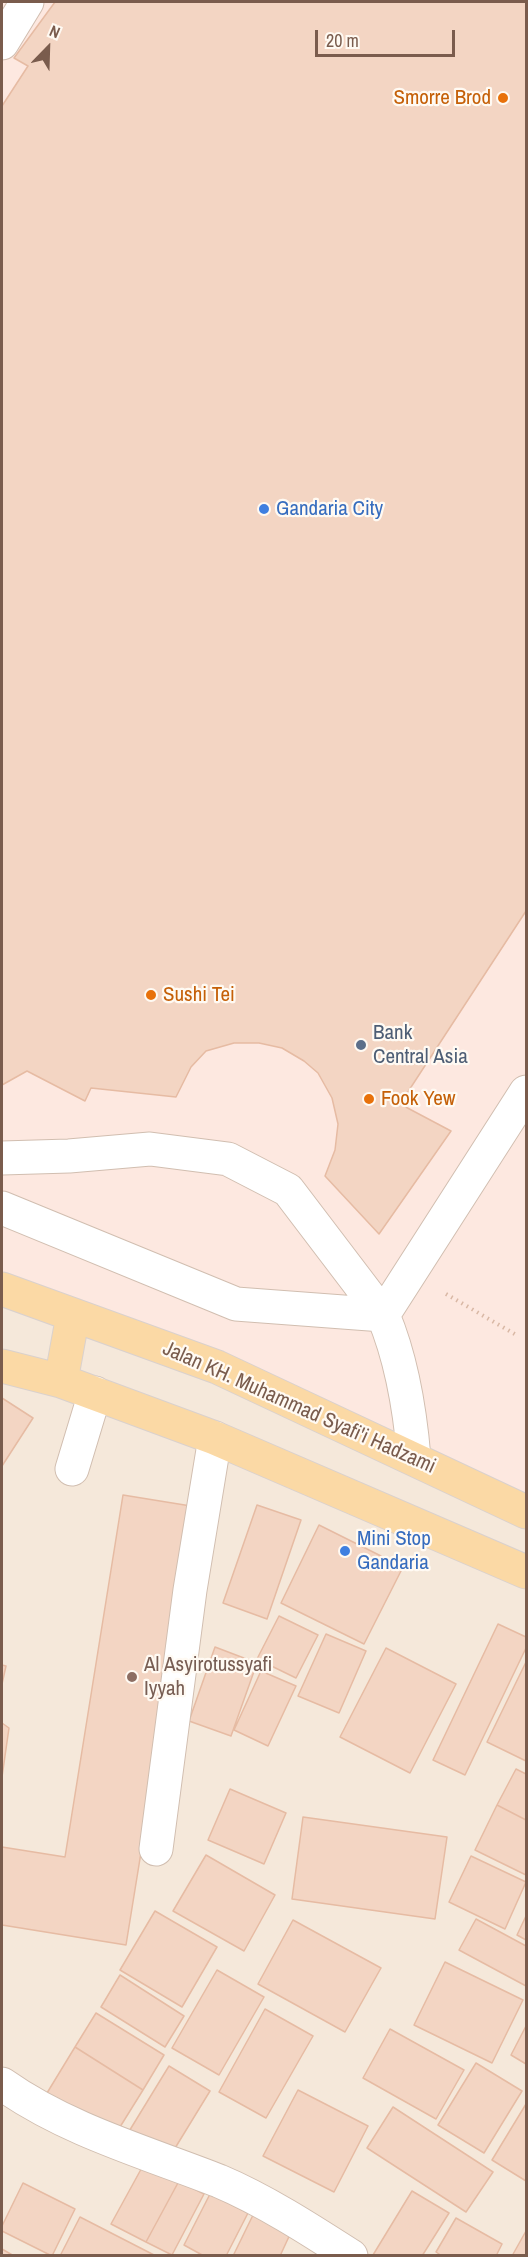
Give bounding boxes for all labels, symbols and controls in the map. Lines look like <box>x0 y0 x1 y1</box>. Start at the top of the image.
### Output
north arrow <box>18 18 78 78</box>
scale bar <box>318 18 458 56</box>
text: N <box>46 19 64 43</box>
text: 20 m <box>326 28 359 53</box>
place label: Smorre Brod <box>393 85 491 111</box>
marker: Smorre Brod <box>496 91 510 105</box>
place label: Gandaria City <box>276 496 383 522</box>
marker: Gandaria City <box>257 502 271 516</box>
place label: Sushi Tei <box>163 982 235 1008</box>
marker: Sushi Tei <box>144 988 158 1002</box>
place label: Bank Central Asia <box>373 1020 468 1070</box>
marker: Bank Central Asia <box>354 1038 368 1052</box>
place label: Fook Yew <box>381 1086 455 1112</box>
marker: Fook Yew <box>362 1092 376 1106</box>
street label: Jalan KH. Muhammad Syafi'i Hadzami <box>159 1336 439 1480</box>
place label: Mini Stop Gandaria <box>357 1526 431 1576</box>
marker: Mini Stop Gandaria <box>338 1544 352 1558</box>
place label: Al Asyirotussyafi Iyyah <box>144 1652 272 1702</box>
marker: Al Asyirotussyafi Iyyah <box>125 1670 139 1684</box>

